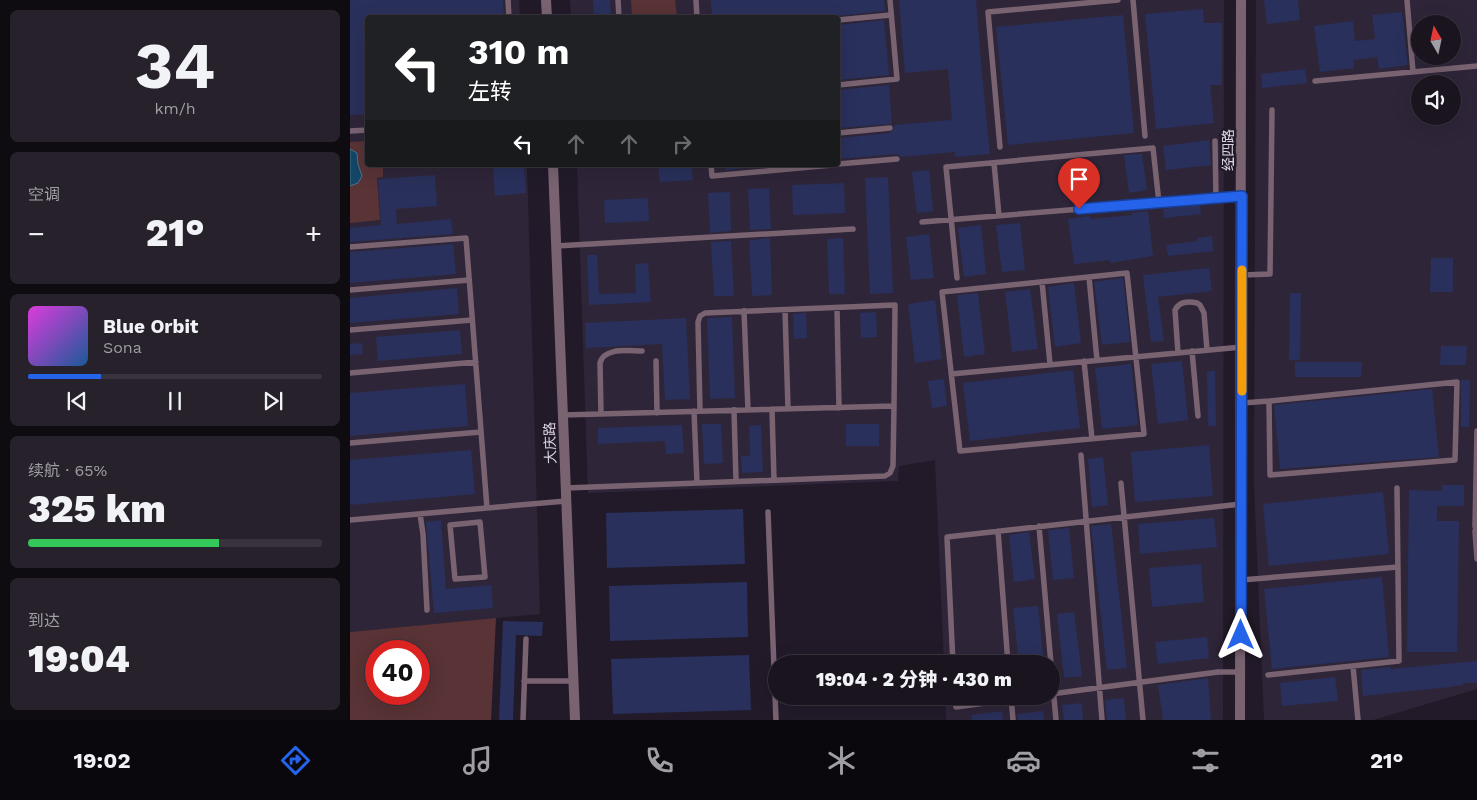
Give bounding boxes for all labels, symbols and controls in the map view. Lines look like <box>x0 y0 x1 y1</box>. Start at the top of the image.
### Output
north arrow <box>1411 15 1461 65</box>
map controls <box>1411 15 1461 125</box>
text: 34 <box>135 28 215 104</box>
text: 310 m <box>468 31 569 73</box>
icon: left <box>385 35 450 100</box>
button: sound <box>1411 75 1461 125</box>
text: 左转 <box>468 79 512 104</box>
text: km/h <box>154 99 196 118</box>
street label: 经四路 <box>1220 129 1236 171</box>
icon: left <box>509 130 537 158</box>
icon: ahead <box>562 130 590 158</box>
icon: ahead <box>615 130 643 158</box>
icon: right <box>668 130 696 158</box>
pin <box>1058 158 1100 209</box>
icon: arrive <box>1065 165 1093 193</box>
text: 空调 <box>28 185 60 204</box>
text: 21° <box>145 211 205 255</box>
text: − <box>28 217 45 250</box>
text: + <box>305 217 322 250</box>
text: Blue Orbit <box>103 315 198 338</box>
text: Sona <box>103 338 142 357</box>
icon: previous <box>63 387 91 415</box>
icon: pause <box>161 387 189 415</box>
icon: next <box>259 387 287 415</box>
street label: 大庆路 <box>541 422 559 464</box>
text: 续航 · 65% <box>28 461 107 480</box>
text: 325 km <box>28 487 166 531</box>
position arrow <box>1214 608 1266 660</box>
text: 到达 <box>28 611 60 630</box>
text: 19:04 <box>28 637 130 681</box>
speed limit sign: 40 <box>365 640 430 705</box>
text: 19:04 · 2 分钟 · 430 m <box>816 668 1012 691</box>
icon: directions <box>278 743 313 778</box>
icon: music <box>460 743 495 778</box>
icon: phone <box>642 743 677 778</box>
icon: climate <box>824 743 859 778</box>
icon: car <box>1006 743 1041 778</box>
icon: filters <box>1188 743 1223 778</box>
text: 19:02 <box>74 748 131 773</box>
text: 21° <box>1370 748 1403 773</box>

